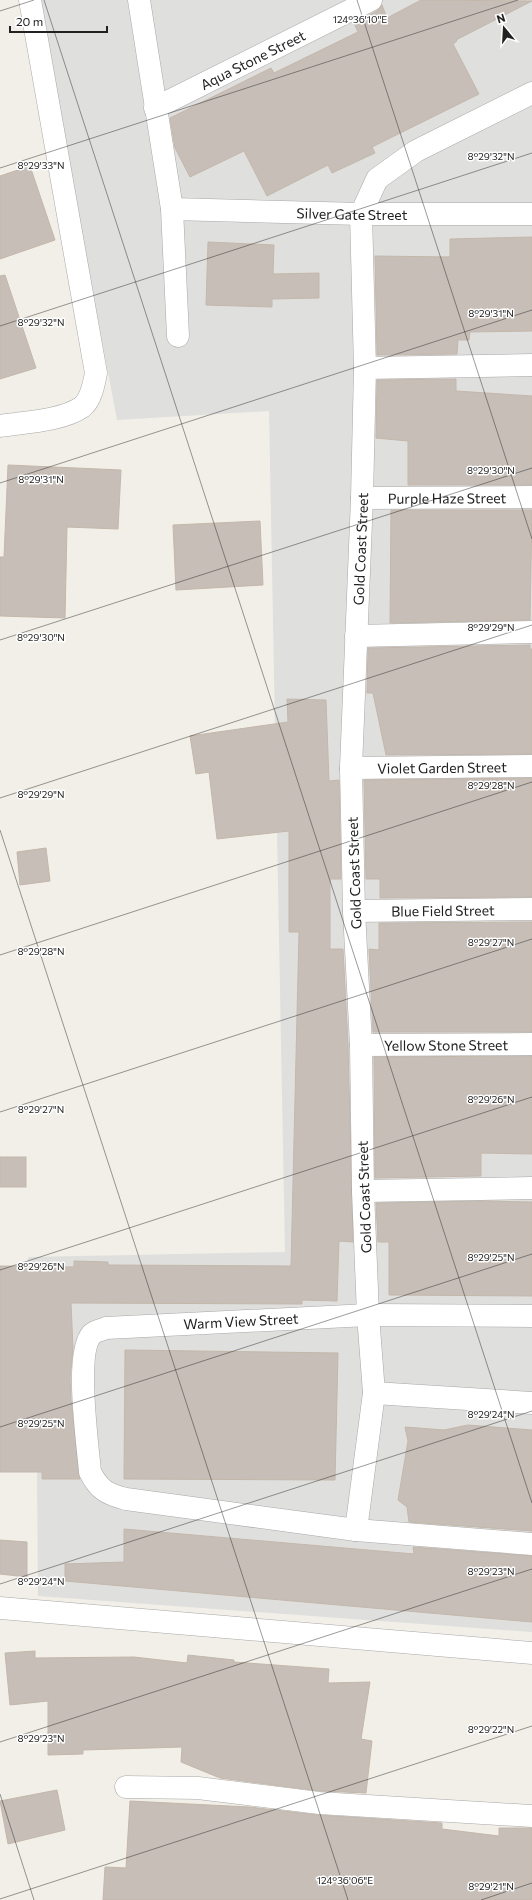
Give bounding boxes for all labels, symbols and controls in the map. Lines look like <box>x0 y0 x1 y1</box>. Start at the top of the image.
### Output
scale bar <box>10 8 107 34</box>
north arrow <box>484 8 524 48</box>
text: N <box>495 11 507 25</box>
text: 124°36'10"E <box>333 13 387 25</box>
text: 20 m <box>16 14 43 28</box>
street label: Aqua Stone Street <box>197 26 308 93</box>
text: 8°29'32"N <box>468 150 514 162</box>
text: 8°29'33"N <box>17 159 65 171</box>
street label: Silver Gate Street <box>296 204 408 223</box>
text: 8°29'31"N <box>468 307 514 319</box>
text: 8°29'32"N <box>18 316 64 328</box>
text: 8°29'30"N <box>467 464 515 476</box>
text: 8°29'31"N <box>18 473 64 485</box>
street label: Purple Haze Street <box>388 489 507 506</box>
street label: Gold Coast Street <box>349 492 371 606</box>
text: 8°29'29"N <box>467 621 515 633</box>
text: 8°29'30"N <box>17 631 65 643</box>
street label: Violet Garden Street <box>377 758 507 776</box>
text: 8°29'28"N <box>467 779 515 791</box>
text: 8°29'29"N <box>17 788 65 800</box>
street label: Gold Coast Street <box>344 816 364 930</box>
street label: Blue Field Street <box>391 901 495 919</box>
text: 8°29'27"N <box>468 936 514 948</box>
text: 8°29'28"N <box>17 945 65 957</box>
street label: Yellow Stone Street <box>384 1036 508 1053</box>
text: 8°29'26"N <box>467 1093 515 1105</box>
text: 8°29'27"N <box>18 1103 64 1115</box>
street label: Gold Coast Street <box>354 1140 374 1254</box>
text: 8°29'25"N <box>468 1251 514 1263</box>
text: 8°29'26"N <box>17 1260 65 1272</box>
street label: Warm View Street <box>183 1309 299 1333</box>
text: 8°29'24"N <box>468 1408 515 1420</box>
text: 8°29'25"N <box>18 1417 64 1429</box>
text: 8°29'23"N <box>468 1565 514 1577</box>
text: 8°29'24"N <box>18 1575 65 1587</box>
text: 8°29'22"N <box>468 1723 514 1735</box>
text: 8°29'23"N <box>18 1732 64 1744</box>
text: 124°36'06"E <box>317 1874 373 1886</box>
text: 8°29'21"N <box>468 1880 514 1892</box>

